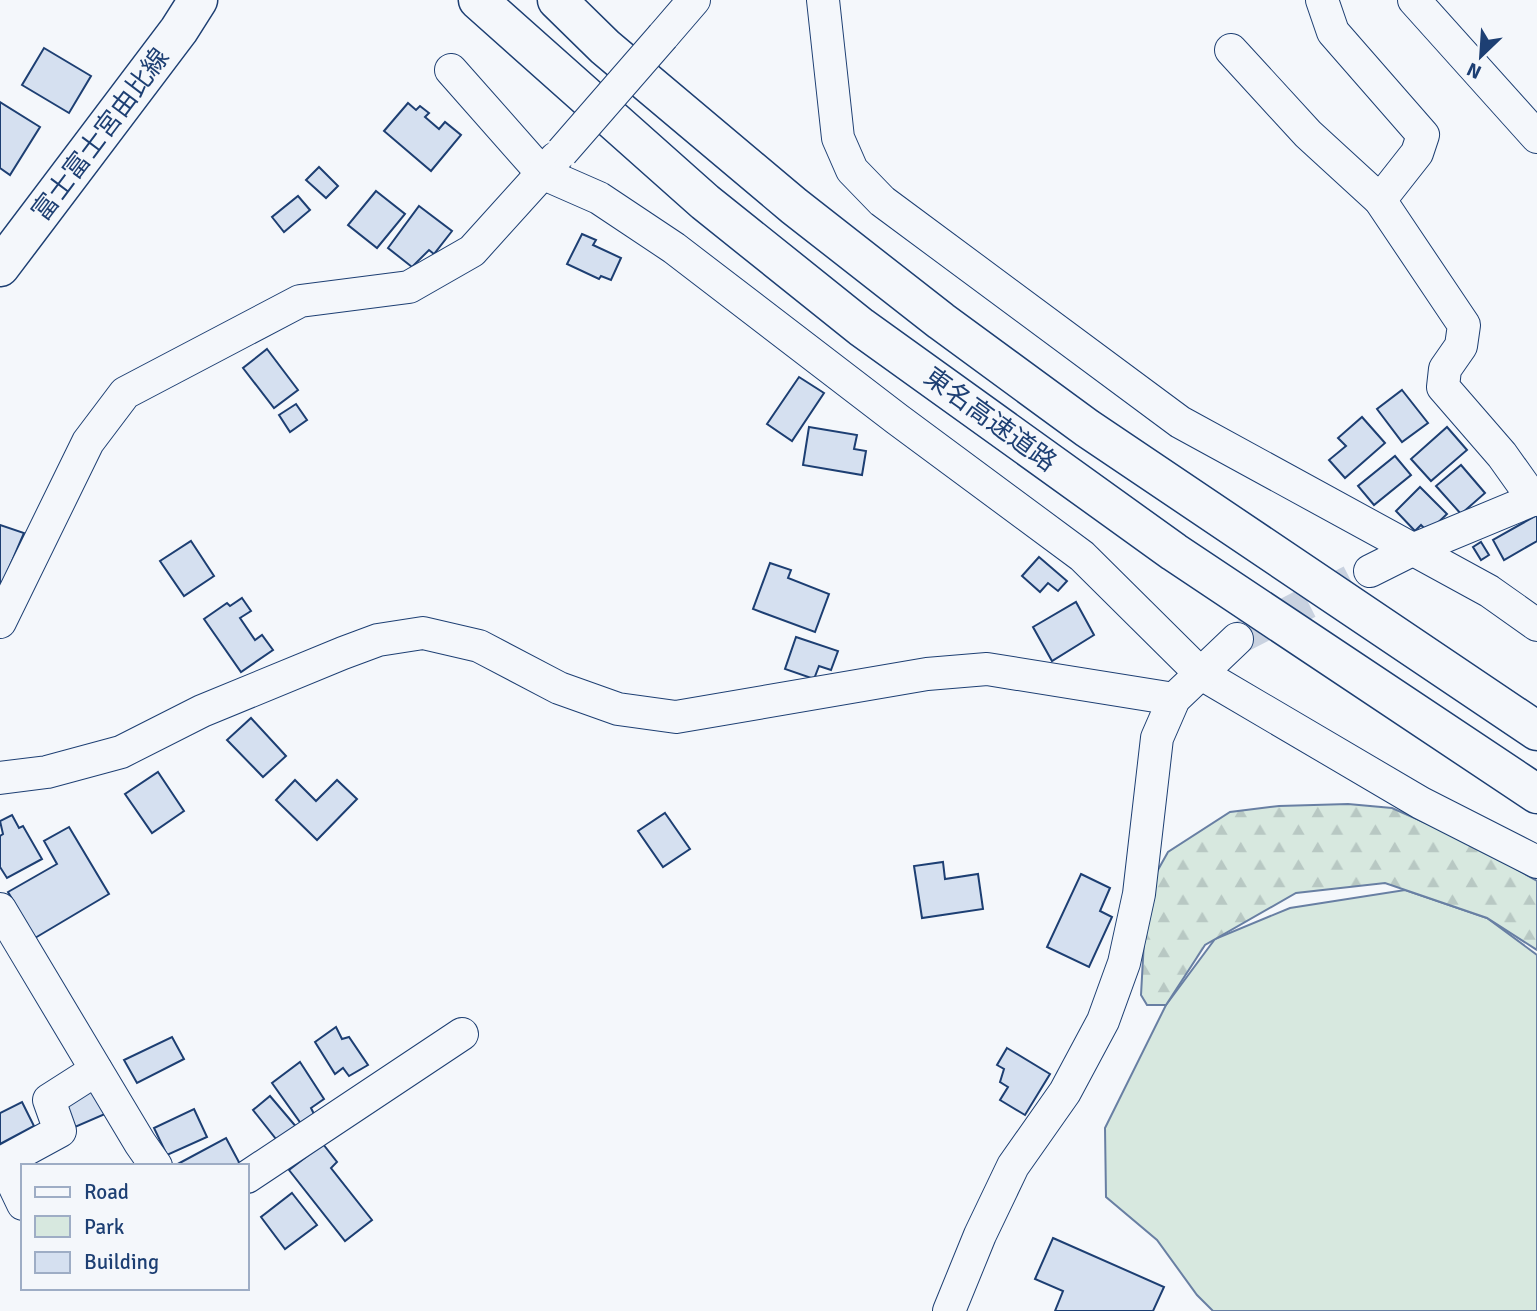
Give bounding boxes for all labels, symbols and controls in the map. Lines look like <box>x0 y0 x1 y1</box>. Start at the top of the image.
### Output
north arrow <box>1446 21 1516 91</box>
street label: 富士富士宮由比線 <box>26 42 176 228</box>
text: N <box>1463 57 1485 84</box>
street label: 東名高速道路 <box>917 361 1063 479</box>
legend <box>21 1164 248 1290</box>
text: Road <box>84 1179 129 1205</box>
text: Park <box>84 1214 125 1240</box>
text: Building <box>84 1249 159 1275</box>

